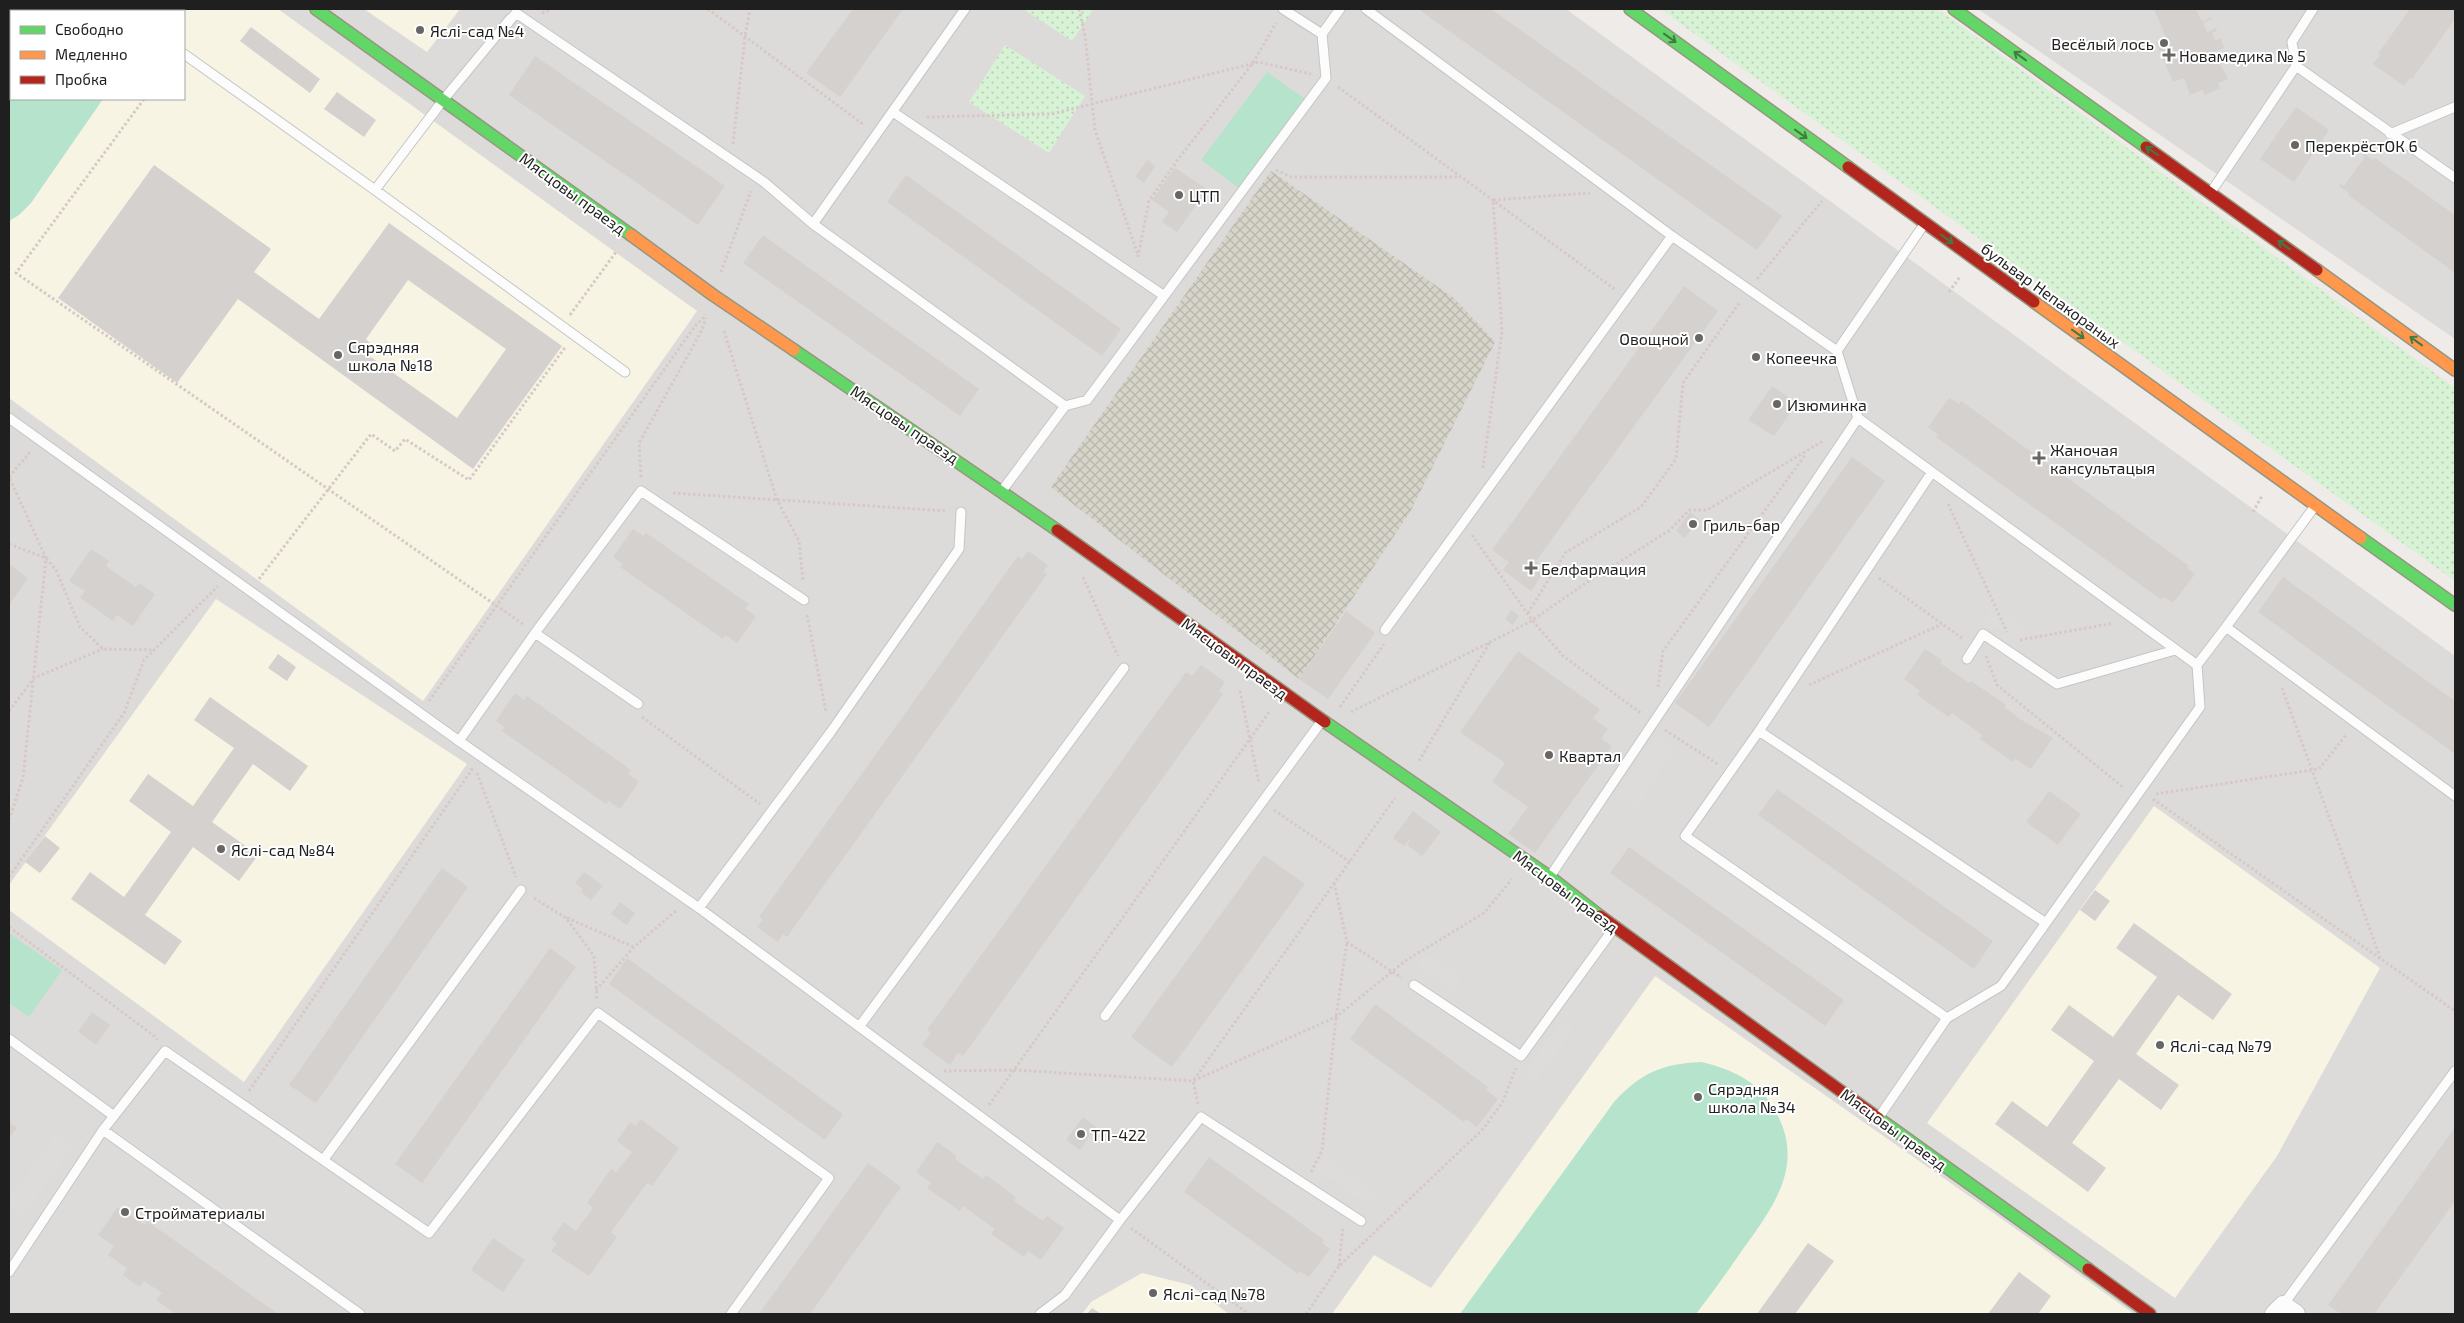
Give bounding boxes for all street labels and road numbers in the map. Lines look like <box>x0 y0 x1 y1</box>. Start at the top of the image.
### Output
street label: Мясцовы праезд <box>516 148 630 238</box>
street label: бульвар Непакораных <box>1977 238 2125 353</box>
street label: Мясцовы праезд <box>847 381 963 467</box>
street label: Мясцовы праезд <box>1178 613 1292 703</box>
street label: Мясцовы праезд <box>1510 845 1622 937</box>
street label: Мясцовы праезд <box>1837 1084 1951 1174</box>

